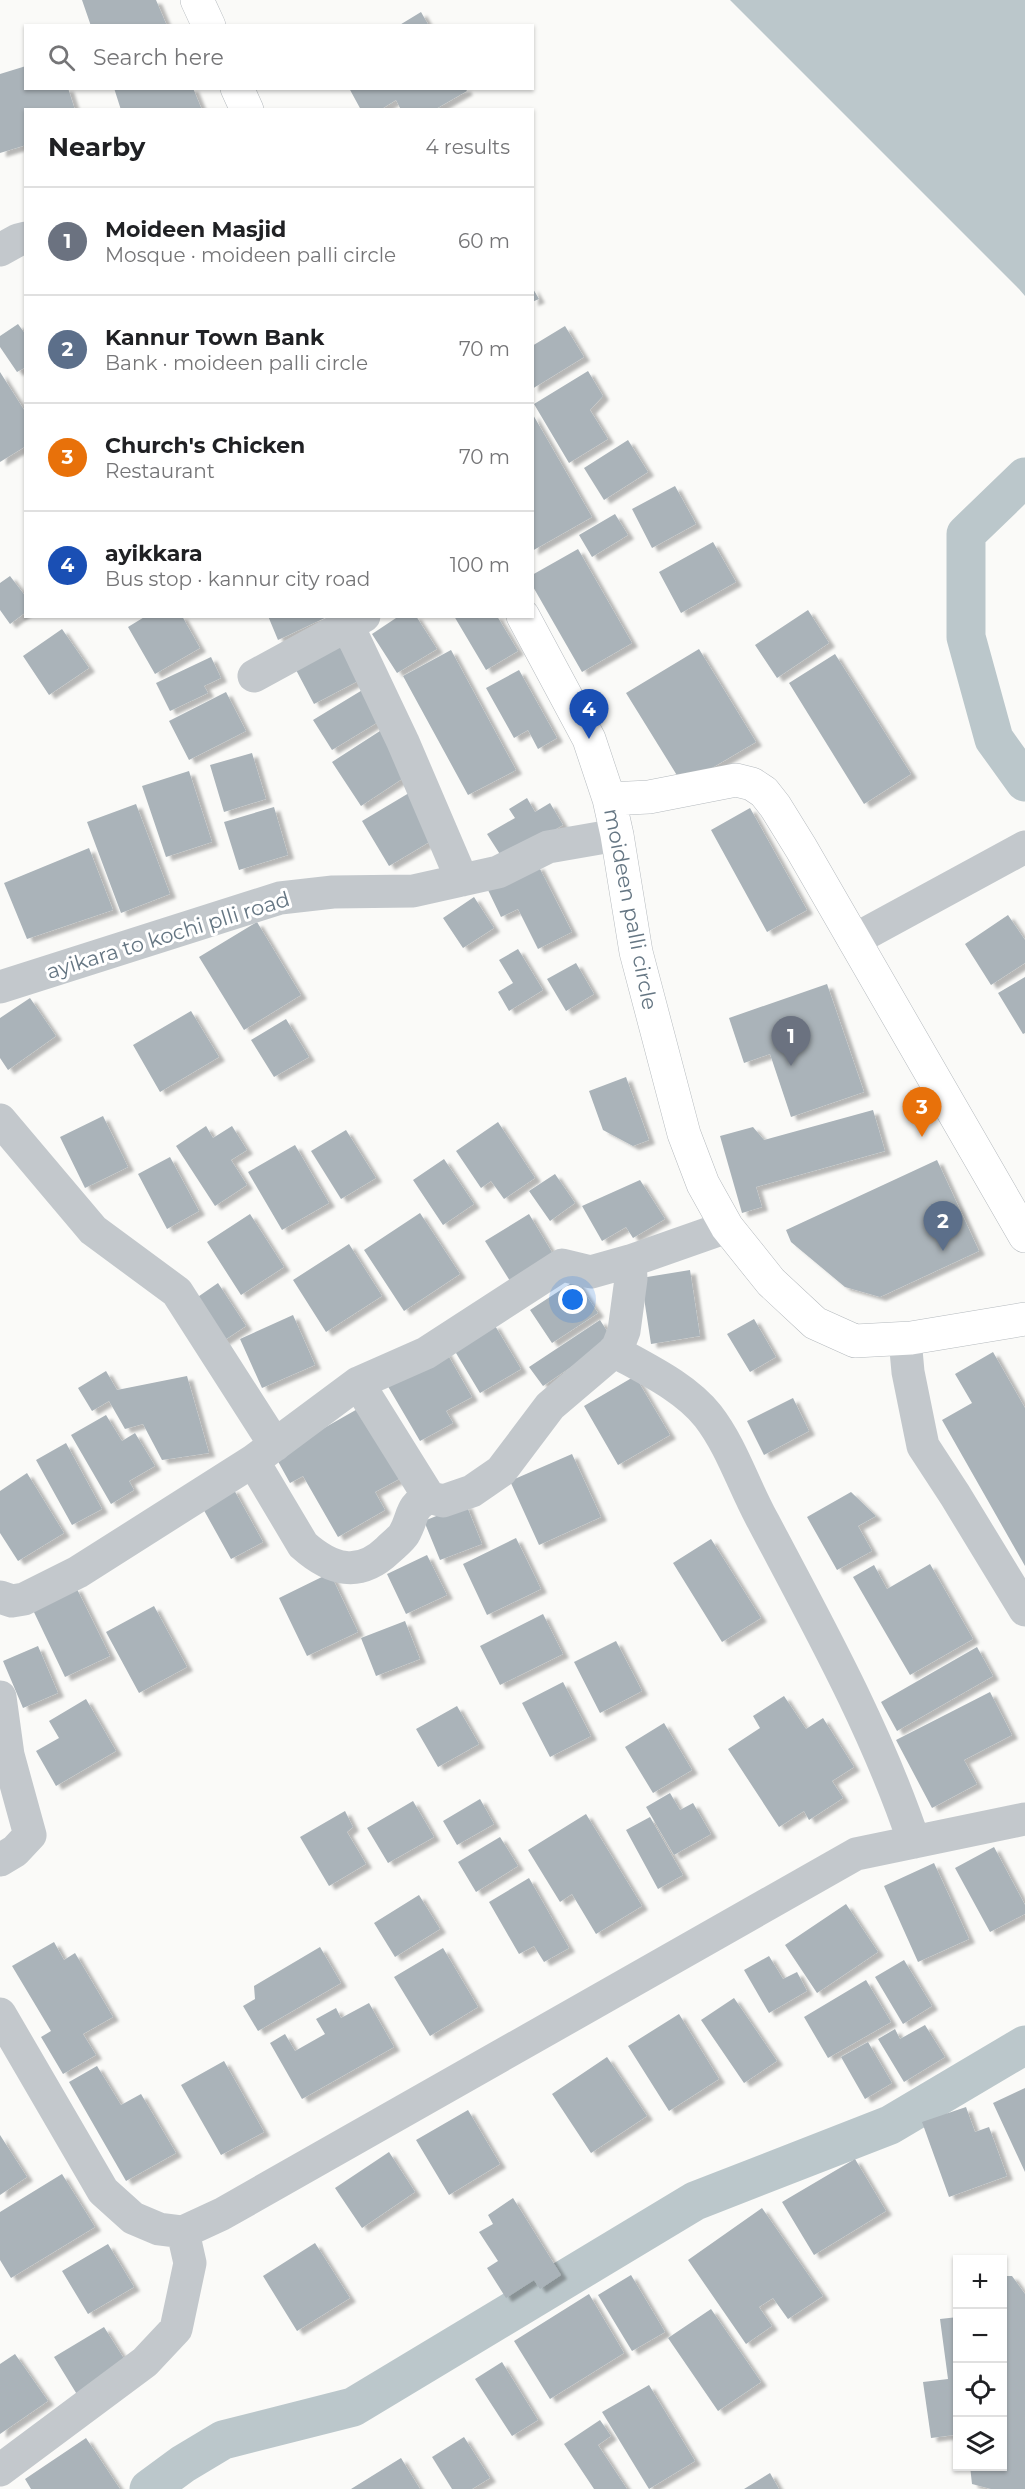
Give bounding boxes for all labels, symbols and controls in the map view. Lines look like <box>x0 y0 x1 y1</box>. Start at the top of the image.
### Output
search box <box>24 24 534 90</box>
icon: search <box>45 41 78 74</box>
text: Search here <box>93 44 224 71</box>
text: Nearby <box>48 131 145 163</box>
text: 4 results <box>425 135 510 159</box>
text: Moideen Masjid <box>105 216 286 243</box>
text: 1 <box>64 229 71 253</box>
text: 60 m <box>458 229 510 253</box>
text: Mosque · moideen palli circle <box>105 243 396 267</box>
text: Kannur Town Bank <box>105 324 324 351</box>
text: 2 <box>62 337 73 361</box>
text: 70 m <box>459 337 510 361</box>
text: Bank · moideen palli circle <box>105 351 368 375</box>
text: Church's Chicken <box>105 432 305 459</box>
text: 3 <box>62 445 73 469</box>
text: 70 m <box>459 445 510 469</box>
text: Restaurant <box>105 459 215 483</box>
text: ayikkara <box>105 540 203 567</box>
text: 4 <box>61 553 74 577</box>
text: 100 m <box>450 553 510 577</box>
text: Bus stop · kannur city road <box>105 567 370 591</box>
pin: 4 <box>570 690 608 739</box>
street label: moideen palli circle <box>599 806 663 1012</box>
street label: ayikara to kochi plli road <box>43 886 293 984</box>
pin: 1 <box>772 1016 810 1066</box>
pin: 3 <box>902 1088 942 1137</box>
pin: 2 <box>924 1202 962 1251</box>
your location <box>558 1285 587 1314</box>
map controls <box>953 2255 1007 2471</box>
button: + <box>953 2255 1007 2309</box>
button: − <box>953 2309 1007 2363</box>
button: locate <box>953 2363 1007 2417</box>
button: layers <box>953 2417 1007 2471</box>

